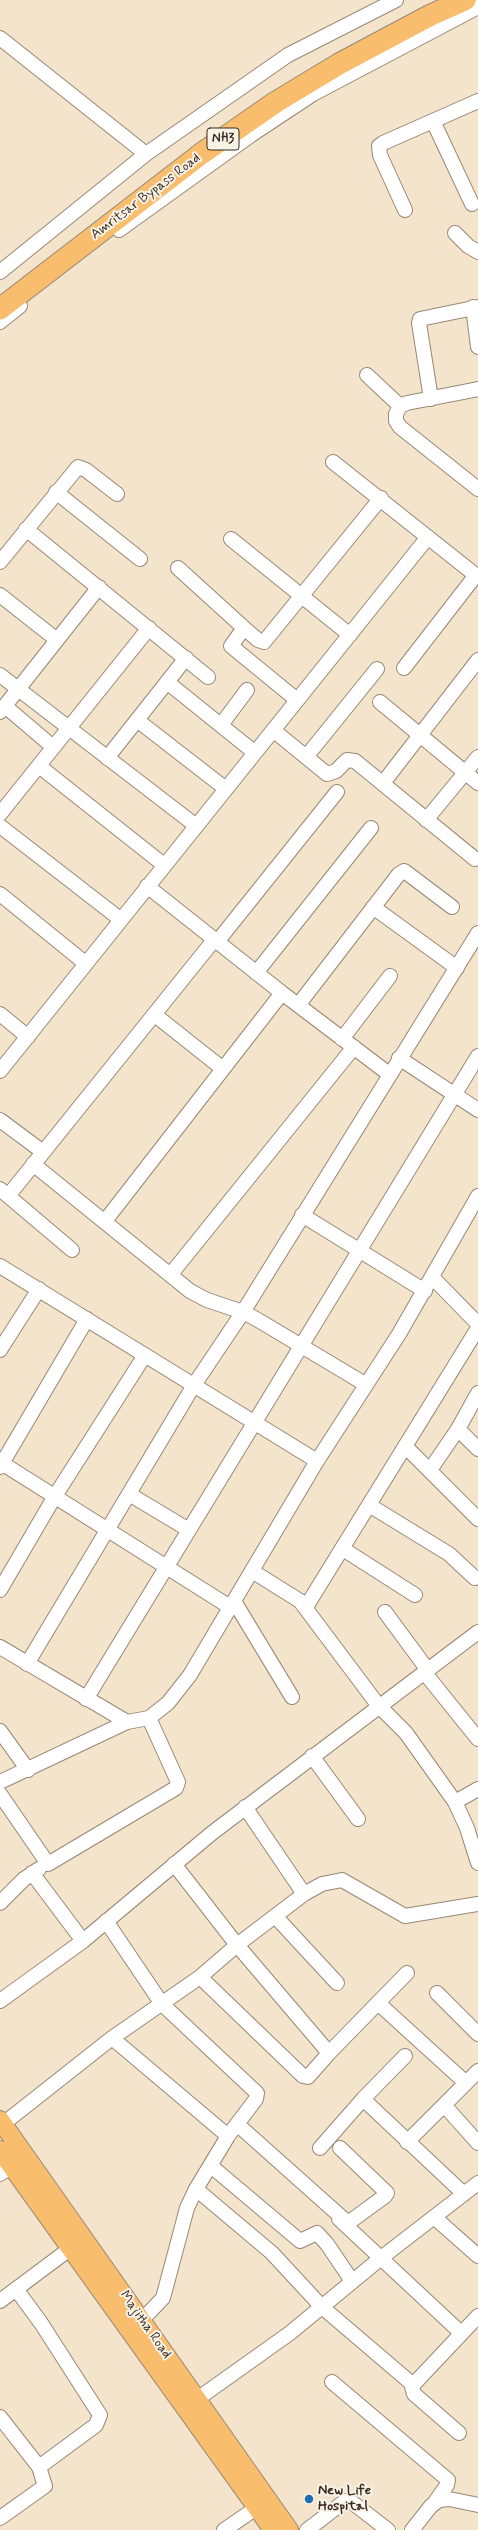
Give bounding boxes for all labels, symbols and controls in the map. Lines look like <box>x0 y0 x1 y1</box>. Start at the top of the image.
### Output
road number: NH3 <box>207 128 239 150</box>
street label: Amritsar Bypass Road <box>88 150 204 244</box>
street label: Majitha Road <box>115 2288 175 2362</box>
place label: New Life Hospital <box>318 2483 371 2516</box>
marker: New Life Hospital <box>303 2493 315 2505</box>

